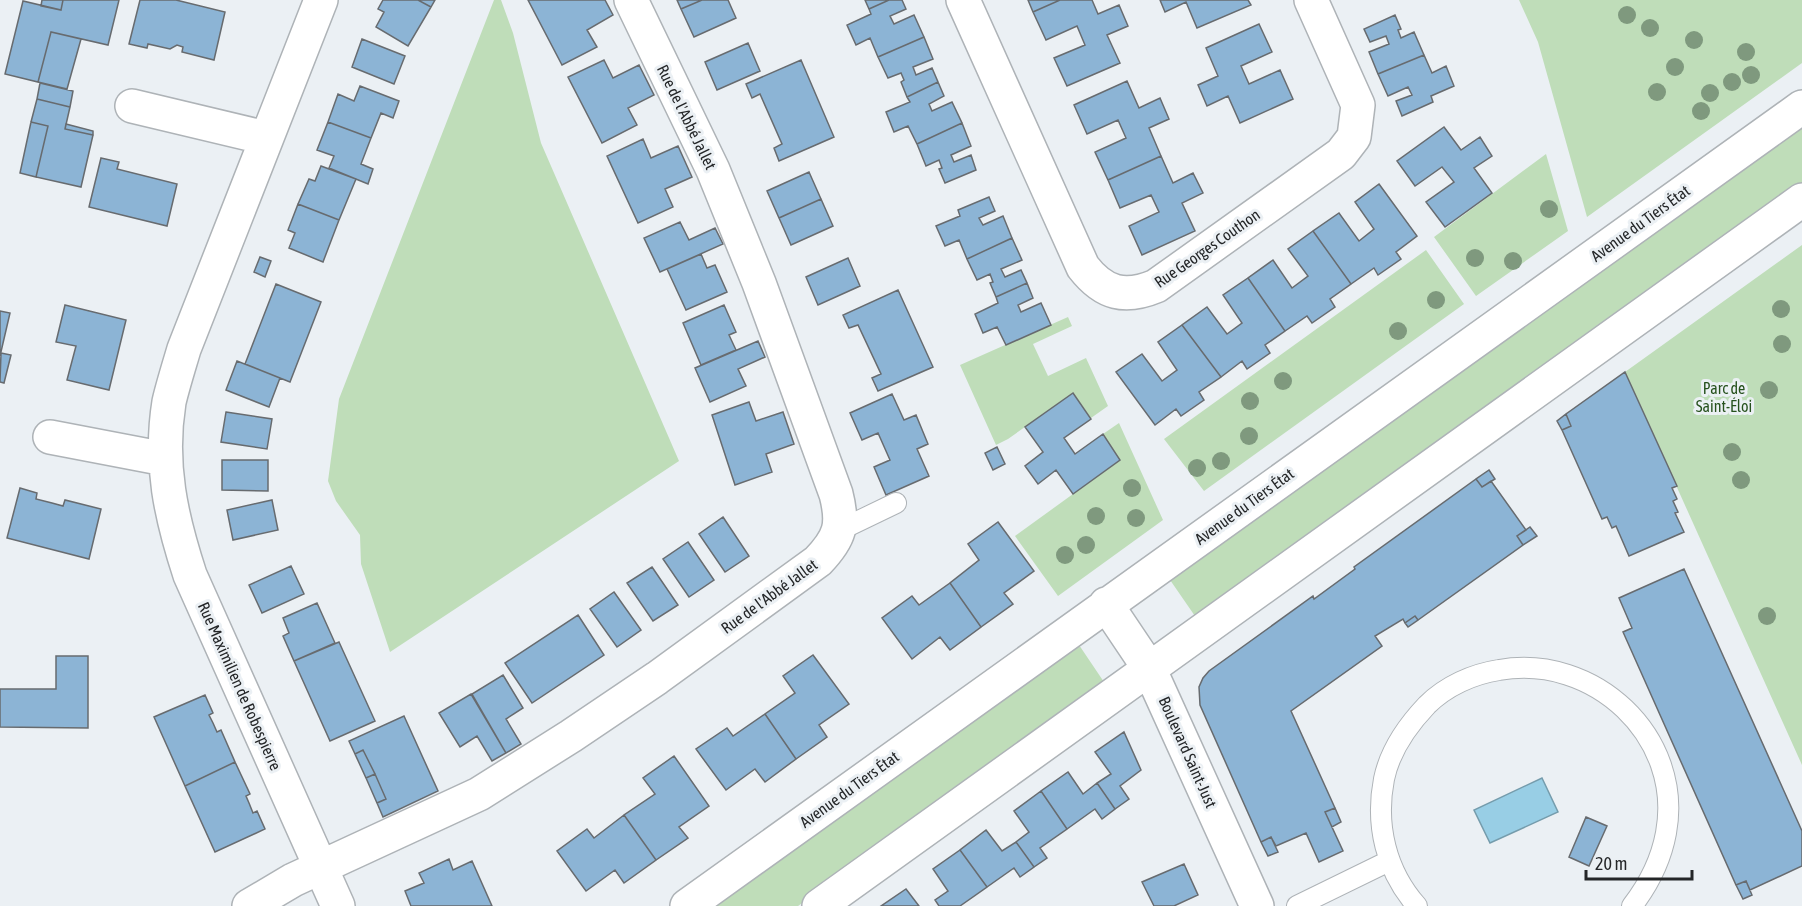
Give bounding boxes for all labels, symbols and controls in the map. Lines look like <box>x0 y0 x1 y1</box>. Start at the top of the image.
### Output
street label: Rue de l'Abbé Jallet <box>654 62 720 173</box>
street label: Avenue du Tiers État <box>1587 181 1693 265</box>
street label: Rue Georges Couthon <box>1151 205 1264 292</box>
park label: Parc de Saint-Éloi <box>1696 379 1752 415</box>
street label: Avenue du Tiers État <box>1191 464 1297 548</box>
street label: Rue de l'Abbé Jallet <box>717 555 821 637</box>
street label: Rue Maximilien de Robespierre <box>194 599 285 773</box>
street label: Boulevard Saint-Just <box>1155 694 1221 811</box>
street label: Avenue du Tiers État <box>796 747 902 831</box>
scale bar <box>1586 843 1692 881</box>
text: 20 m <box>1595 853 1627 874</box>

